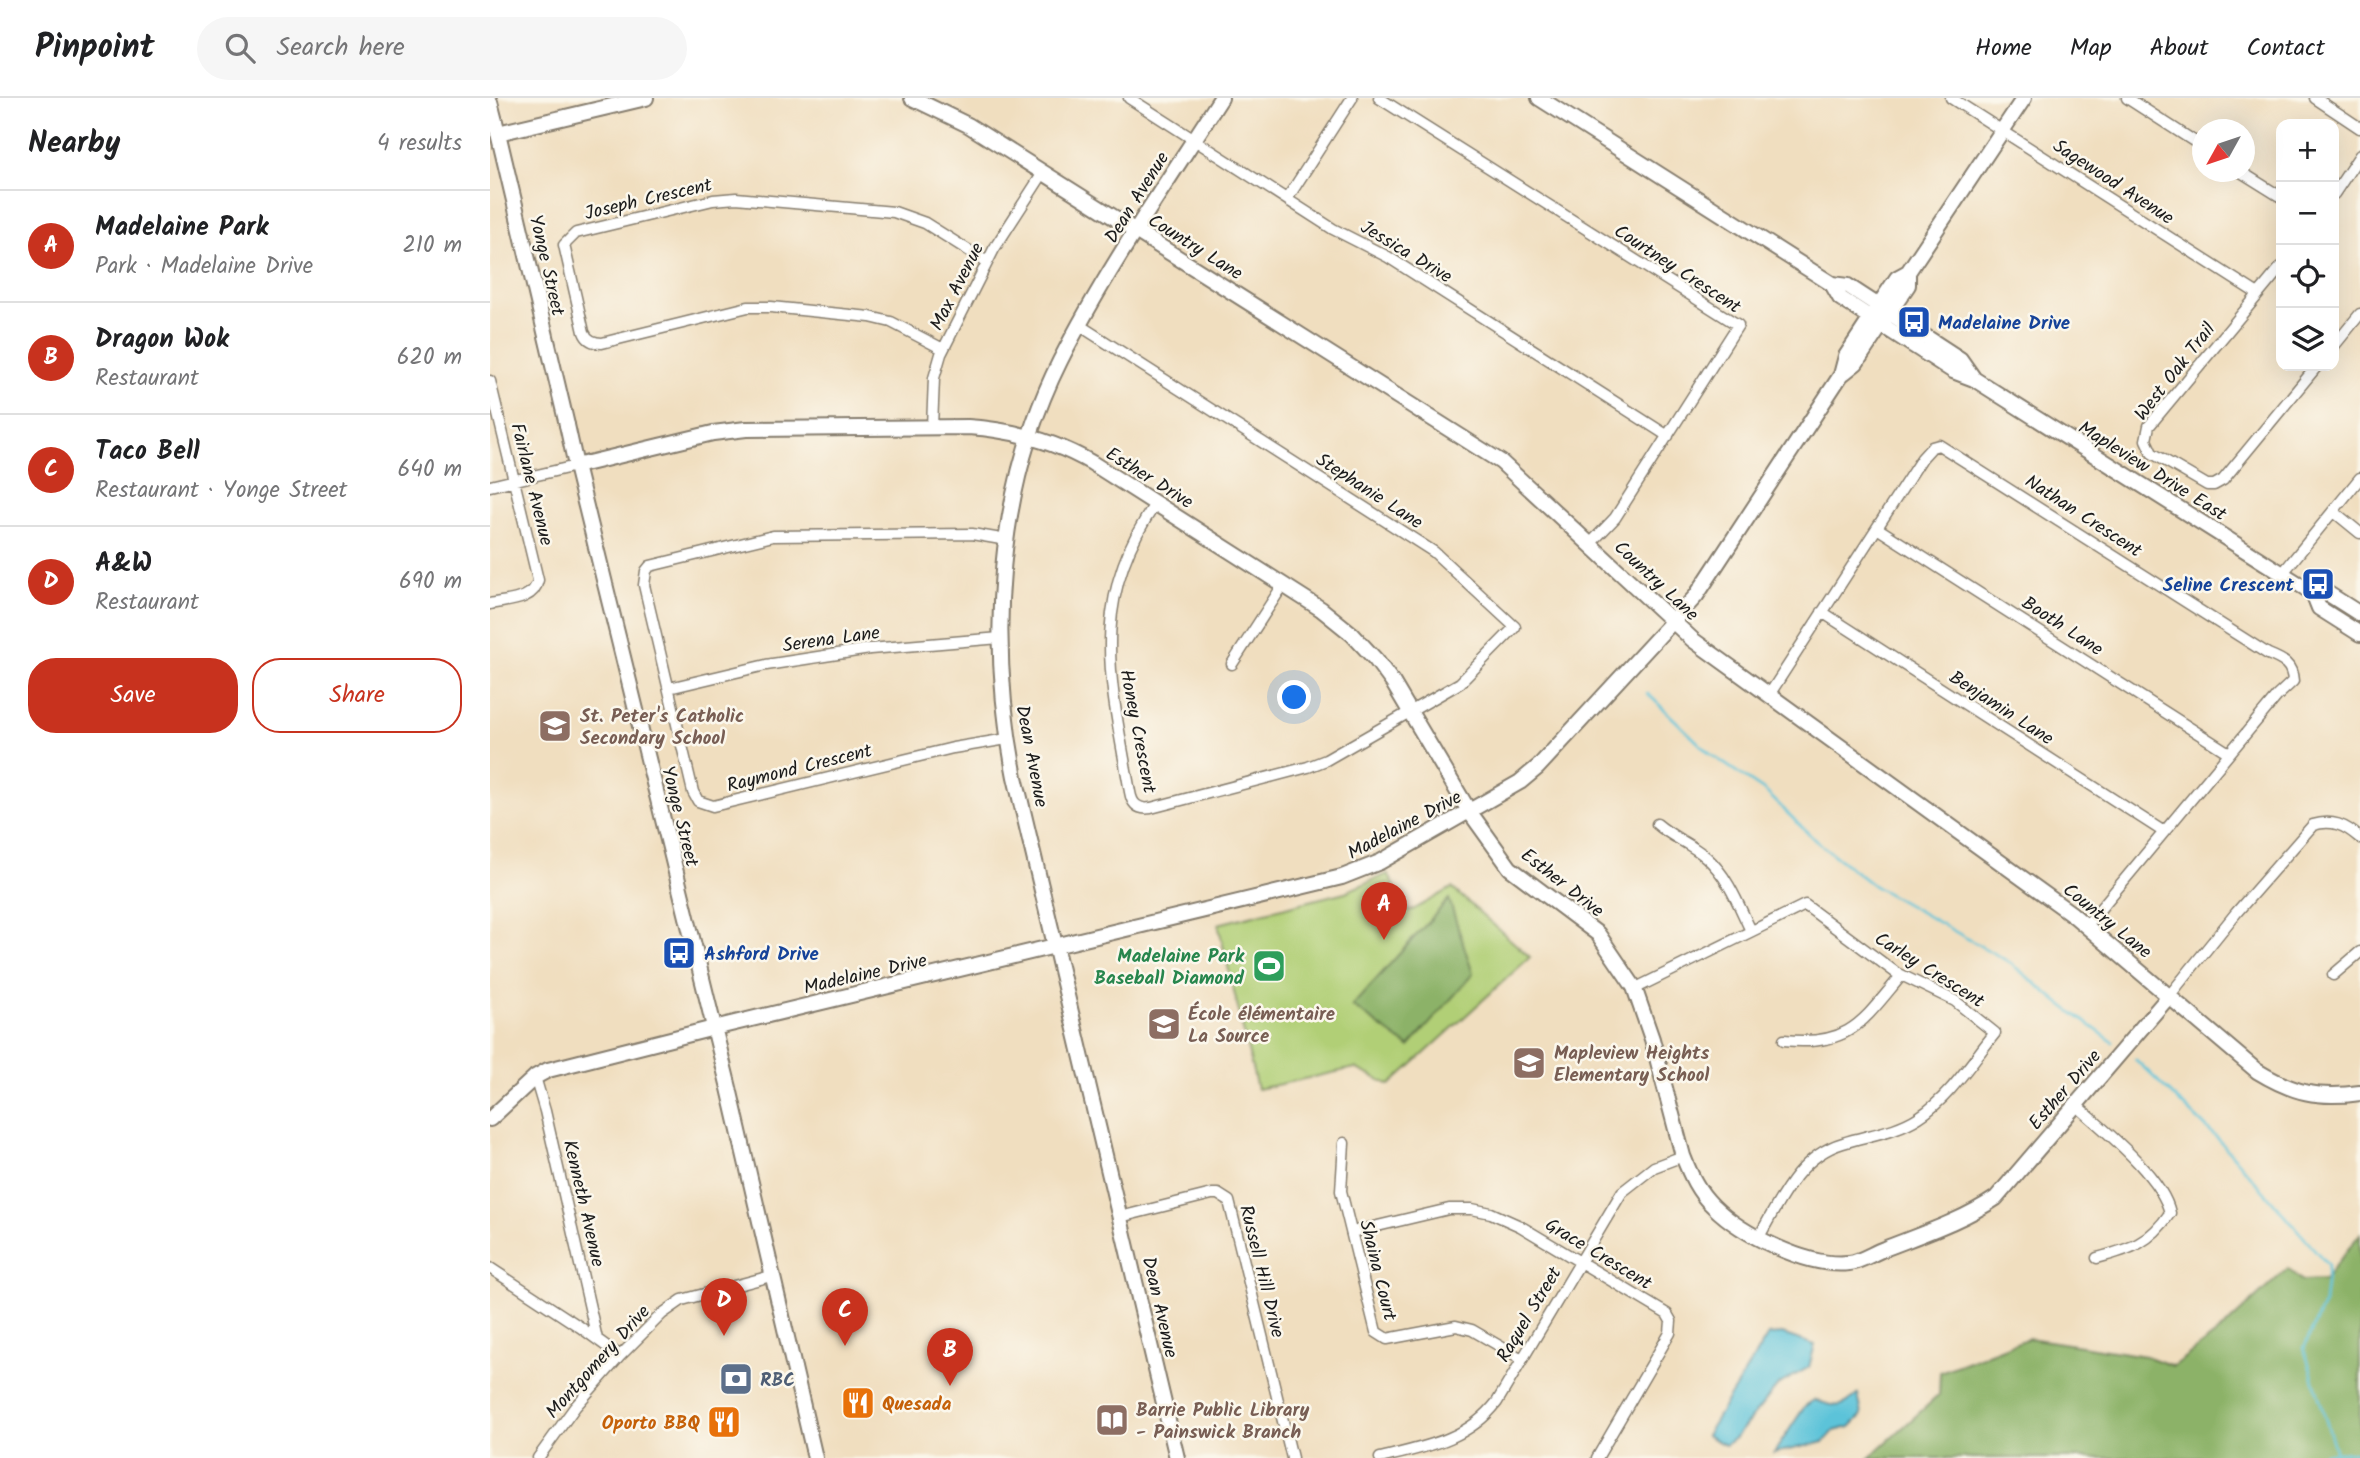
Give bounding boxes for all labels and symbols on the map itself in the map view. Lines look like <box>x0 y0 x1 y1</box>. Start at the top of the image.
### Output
north arrow <box>2192 119 2255 182</box>
street label: Sagewood Avenue <box>2046 132 2180 234</box>
street label: Dean Avenue <box>1098 146 1178 250</box>
street label: Joseph Crescent <box>582 171 716 229</box>
street label: Country Lane <box>1141 207 1249 289</box>
street label: Yonge Street <box>520 212 572 320</box>
street label: Jessica Drive <box>1354 213 1458 292</box>
street label: Courtney Crescent <box>1607 217 1747 323</box>
street label: Max Avenue <box>923 237 993 336</box>
bus stop icon: Madelaine Drive <box>1895 303 1933 341</box>
place label: Madelaine Drive <box>1938 309 2070 339</box>
street label: West Oak Trail <box>2127 316 2224 428</box>
street label: Mapleview Drive East <box>2072 414 2233 530</box>
street label: Fairlane Avenue <box>501 420 561 549</box>
street label: Esther Drive <box>1099 440 1199 518</box>
street label: Stephanie Lane <box>1309 446 1429 538</box>
street label: Nathan Crescent <box>2018 467 2148 566</box>
street label: Country Lane <box>1606 534 1705 629</box>
bus stop icon: Seline Crescent <box>2299 565 2337 603</box>
place label: Seline Crescent <box>2163 571 2294 601</box>
street label: Booth Lane <box>2015 589 2109 665</box>
street label: Serena Lane <box>781 618 882 662</box>
street label: Benjamin Lane <box>1942 663 2060 754</box>
street label: Honey Crescent <box>1110 667 1164 796</box>
your location <box>1277 680 1311 714</box>
place label: St. Peter's Catholic Secondary School <box>580 702 744 754</box>
street label: Dean Avenue <box>1006 703 1056 810</box>
school or university icon: St. Peter's Catholic Secondary School <box>536 707 574 745</box>
street label: Raymond Crescent <box>724 736 876 801</box>
street label: Yonge Street <box>652 763 706 871</box>
street label: Madelaine Drive <box>1342 783 1468 869</box>
street label: Esther Drive <box>1514 841 1610 926</box>
street label: Country Lane <box>2056 876 2158 967</box>
pin: A <box>1361 882 1407 940</box>
street label: Carley Crescent <box>1868 925 1990 1017</box>
bus stop icon: Ashford Drive <box>660 934 698 972</box>
place label: Ashford Drive <box>704 940 819 970</box>
place label: Madelaine Park Baseball Diamond <box>1094 942 1245 994</box>
street label: Madelaine Drive <box>801 946 931 1004</box>
sports icon: Madelaine Park Baseball Diamond <box>1250 947 1288 985</box>
place label: École élémentaire La Source <box>1188 1000 1335 1052</box>
school or university icon: École élémentaire La Source <box>1145 1005 1183 1043</box>
place label: Mapleview Heights Elementary School <box>1554 1039 1710 1091</box>
street label: Esther Drive <box>2022 1043 2110 1137</box>
school or university icon: Mapleview Heights Elementary School <box>1510 1044 1548 1082</box>
street label: Kenneth Avenue <box>554 1137 612 1270</box>
street label: Russell Hill Drive <box>1230 1202 1292 1341</box>
street label: Grace Crescent <box>1539 1211 1658 1299</box>
street label: Shaina Court <box>1350 1217 1404 1325</box>
street label: Dean Avenue <box>1133 1254 1185 1362</box>
street label: Raquel Street <box>1489 1261 1570 1369</box>
pin: D <box>701 1278 747 1336</box>
pin: C <box>822 1288 868 1346</box>
street label: Montgomery Drive <box>539 1298 658 1426</box>
pin: B <box>927 1328 973 1386</box>
bank icon: RBC <box>717 1360 755 1398</box>
place label: RBC <box>760 1366 795 1396</box>
restaurant icon: Quesada <box>839 1384 877 1422</box>
place label: Quesada <box>882 1390 952 1420</box>
place label: Barrie Public Library - Painswick Branch <box>1136 1396 1309 1448</box>
library icon: Barrie Public Library - Painswick Branch <box>1093 1401 1131 1439</box>
restaurant icon: Oporto BBQ <box>705 1403 743 1441</box>
place label: Oporto BBQ <box>602 1409 700 1439</box>

